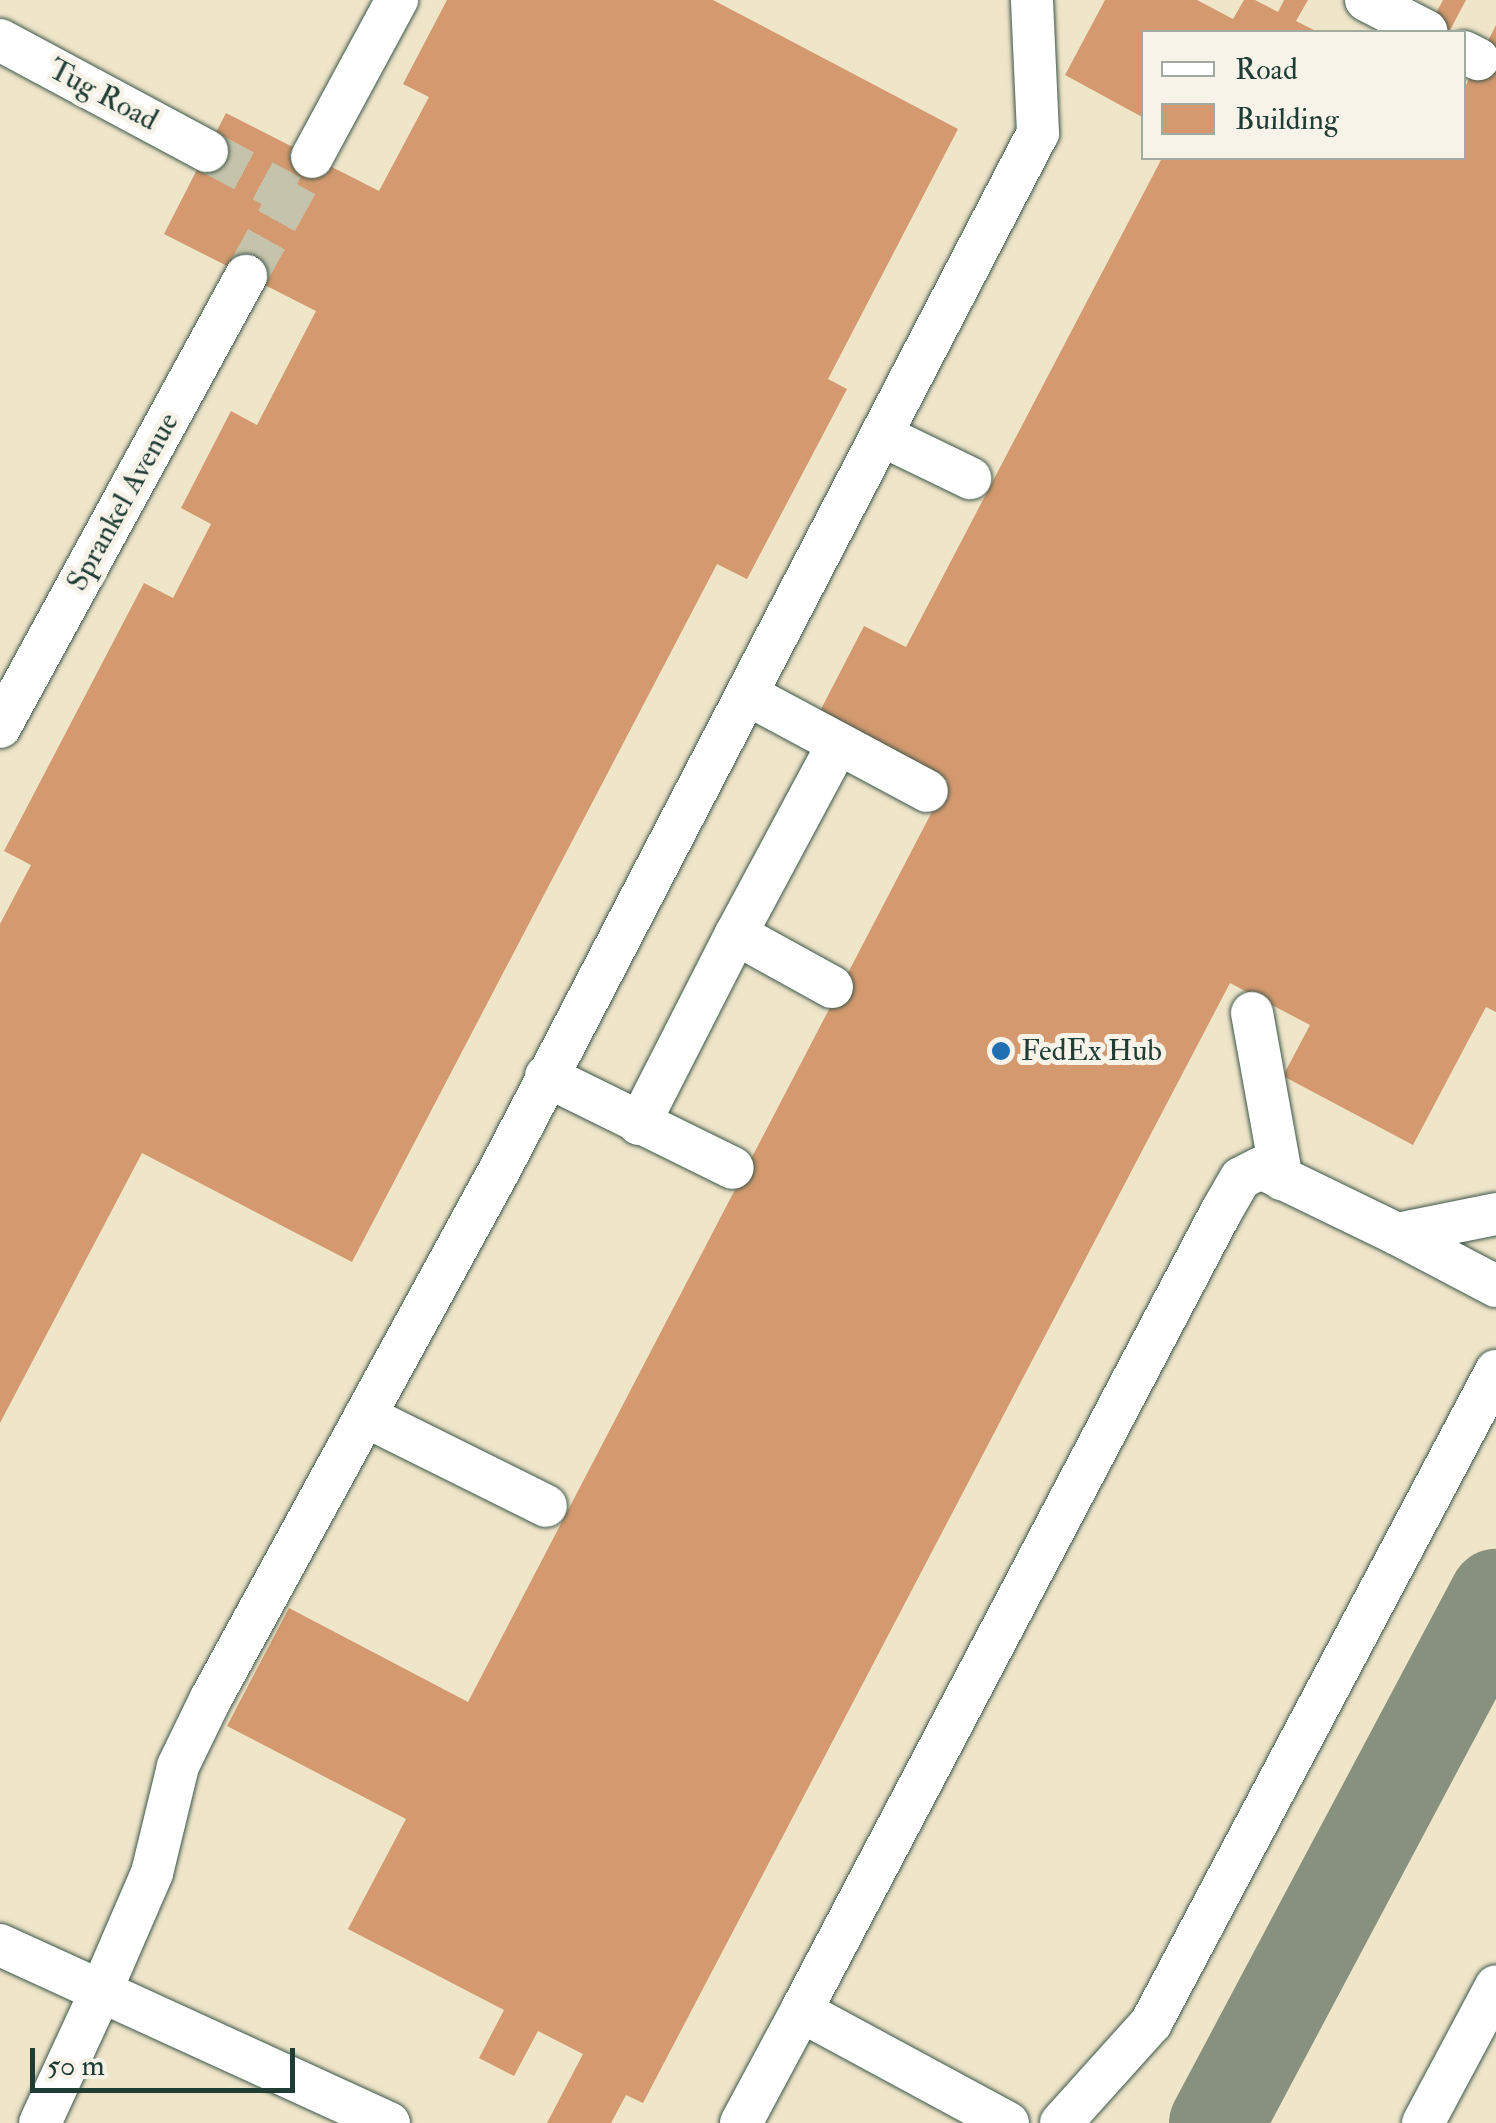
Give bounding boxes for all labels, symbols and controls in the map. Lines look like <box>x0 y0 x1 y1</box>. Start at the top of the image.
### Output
legend <box>1141 30 1466 160</box>
street label: Tug Road <box>42 51 164 139</box>
text: Road <box>1235 51 1298 88</box>
text: Building <box>1235 101 1339 138</box>
street label: Sprankel Avenue <box>59 407 187 597</box>
place label: FedEx Hub <box>1021 1033 1162 1069</box>
marker: FedEx Hub <box>990 1040 1012 1062</box>
scale bar <box>35 2028 300 2090</box>
text: 50 m <box>47 2047 105 2084</box>

